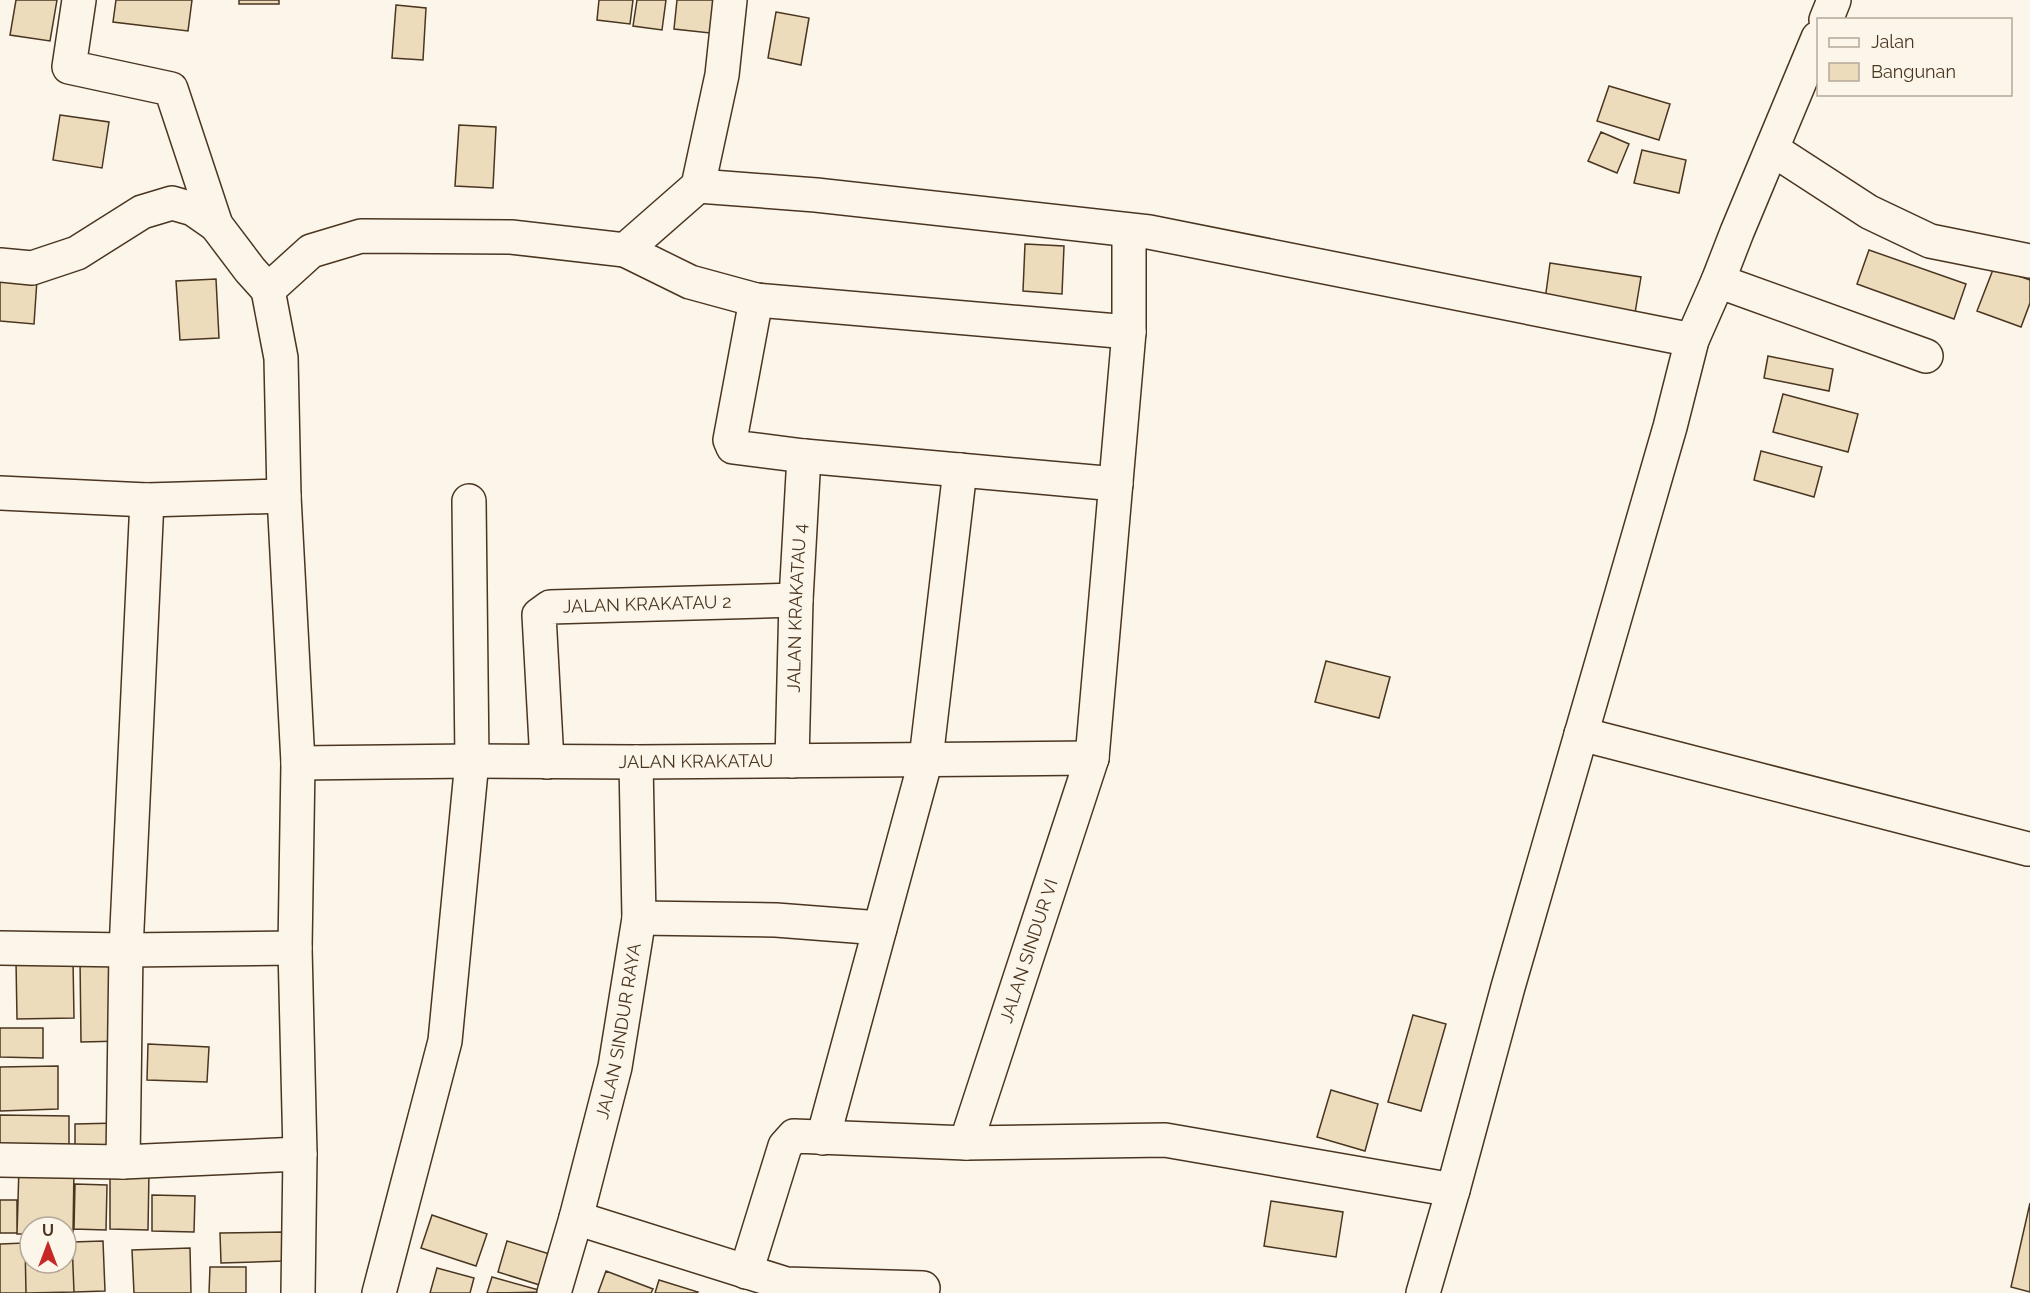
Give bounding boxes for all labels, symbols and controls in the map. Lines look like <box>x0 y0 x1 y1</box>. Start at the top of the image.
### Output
legend <box>1817 18 2012 96</box>
text: Jalan <box>1871 31 1915 52</box>
text: Bangunan <box>1871 61 1956 82</box>
street label: JALAN KRAKATAU 4 <box>783 523 810 693</box>
street label: JALAN KRAKATAU 2 <box>563 591 732 617</box>
street label: JALAN KRAKATAU <box>619 750 773 772</box>
street label: JALAN SINDUR VI <box>995 876 1062 1025</box>
street label: JALAN SINDUR RAYA <box>591 942 645 1121</box>
north arrow <box>18 1215 78 1275</box>
text: U <box>42 1221 54 1240</box>

